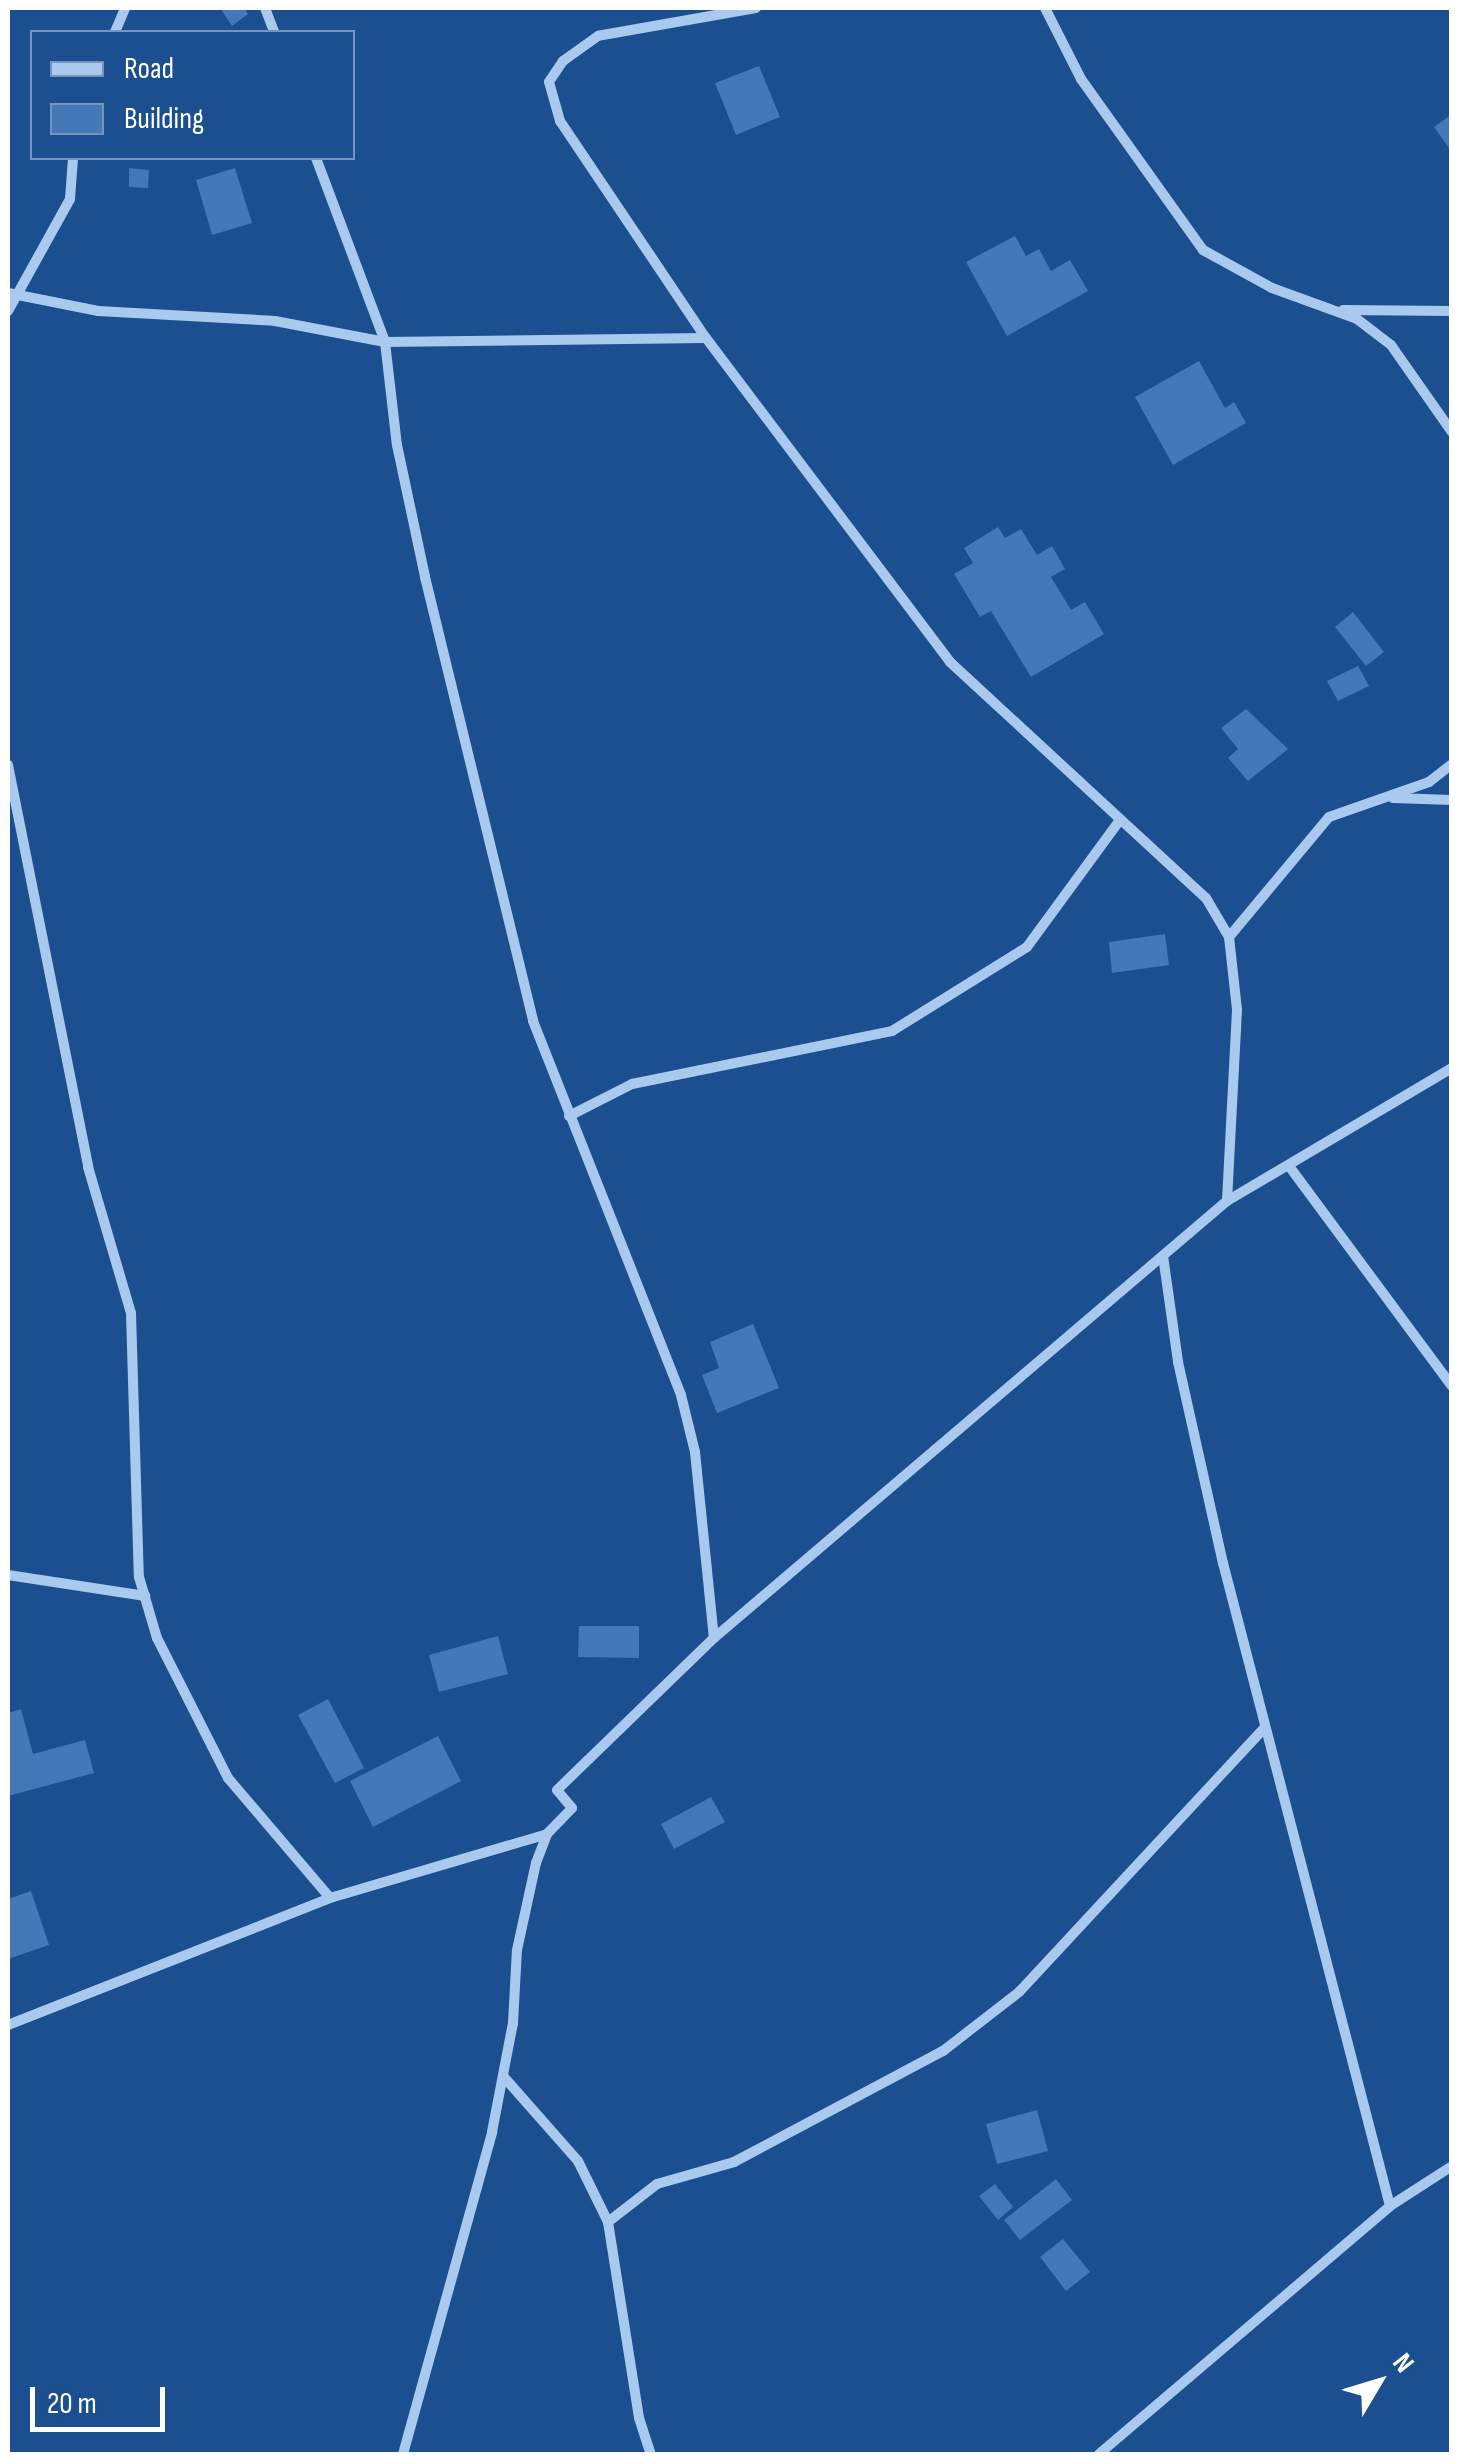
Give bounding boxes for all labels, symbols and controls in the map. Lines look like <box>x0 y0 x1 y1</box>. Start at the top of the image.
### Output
legend <box>30 30 355 160</box>
text: Road <box>124 51 174 87</box>
text: Building <box>124 101 204 137</box>
north arrow <box>1329 2332 1429 2432</box>
text: N <box>1385 2347 1421 2379</box>
scale bar <box>35 2367 170 2429</box>
text: 20 m <box>47 2386 97 2422</box>

